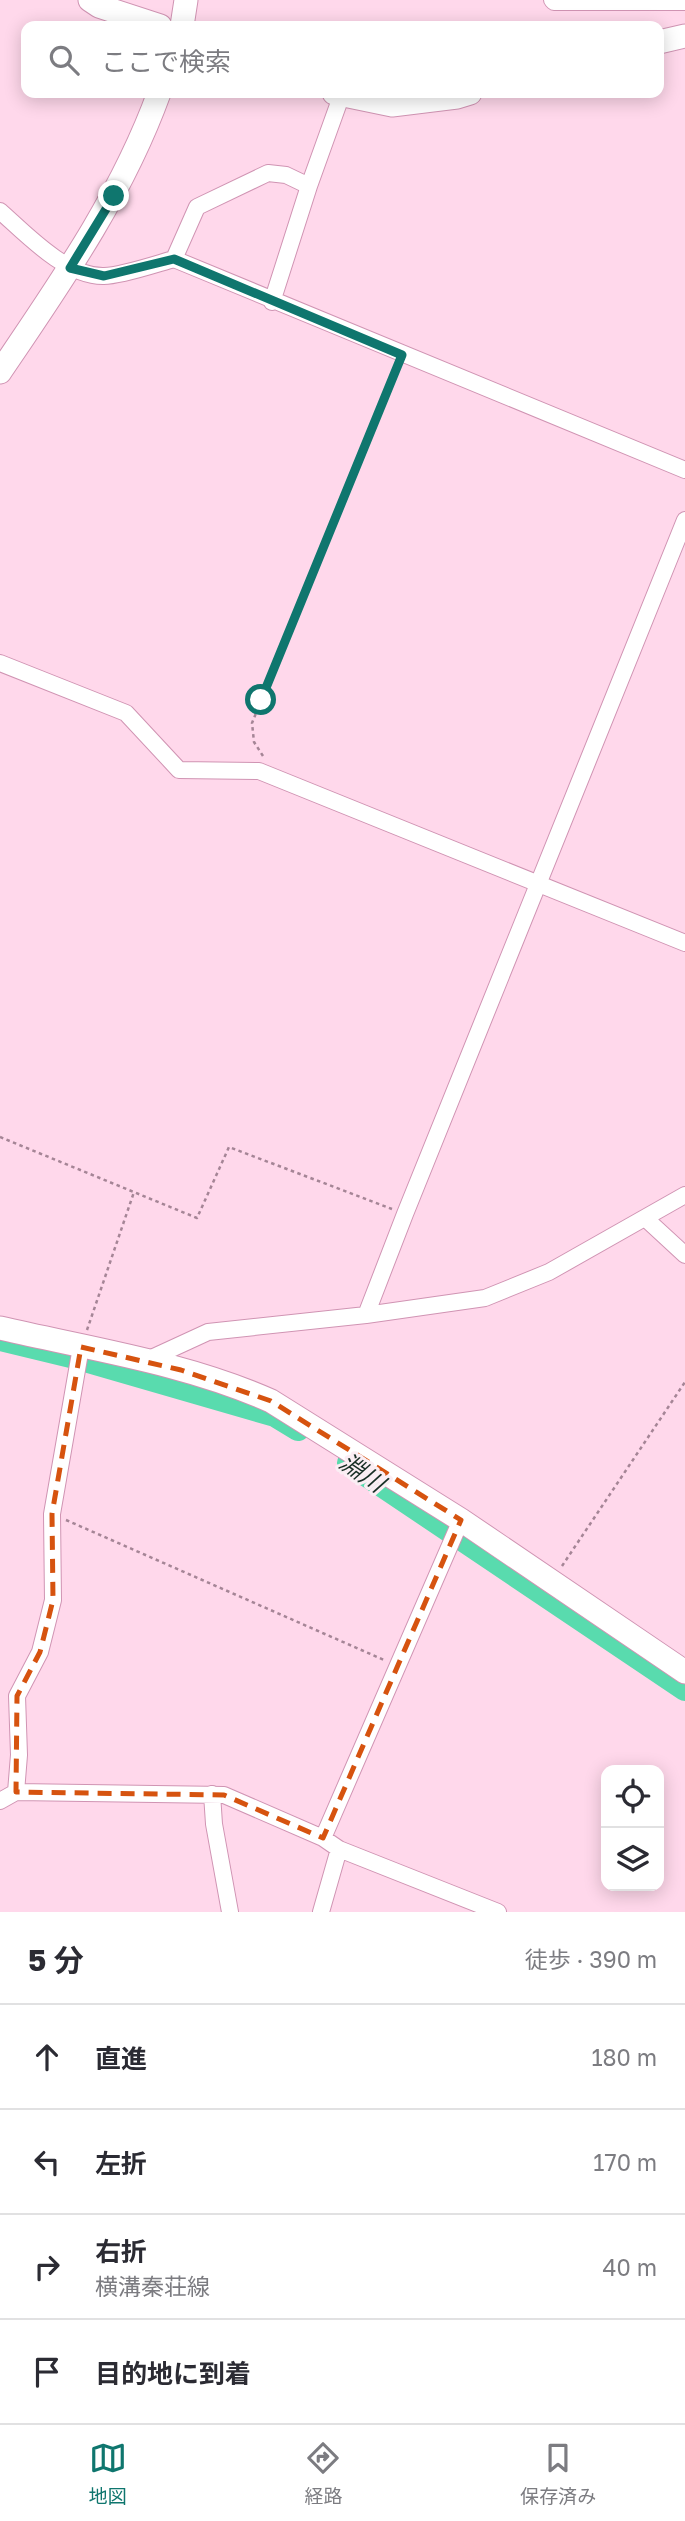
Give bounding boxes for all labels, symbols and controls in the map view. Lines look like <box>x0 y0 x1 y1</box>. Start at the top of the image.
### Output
search box <box>21 21 664 98</box>
icon: search <box>45 41 83 79</box>
text: ここで検索 <box>101 46 231 77</box>
route end <box>98 180 129 211</box>
route start <box>245 684 276 715</box>
water label: 淵川 <box>335 1446 393 1499</box>
map controls <box>601 1765 664 1891</box>
button: locate <box>601 1765 664 1828</box>
button: layers <box>601 1828 664 1891</box>
text: 5 分 <box>28 1942 84 1978</box>
text: 徒歩 · 390 m <box>525 1945 657 1973</box>
icon: ahead <box>28 2038 66 2076</box>
text: 直進 <box>95 2043 147 2074</box>
text: 180 m <box>591 2043 657 2071</box>
icon: left <box>28 2143 66 2181</box>
text: 左折 <box>95 2148 147 2179</box>
text: 170 m <box>593 2148 657 2176</box>
text: 右折 <box>95 2236 147 2267</box>
icon: right <box>28 2248 66 2286</box>
text: 40 m <box>603 2253 657 2281</box>
text: 横溝秦荘線 <box>95 2272 210 2300</box>
icon: arrive <box>28 2353 66 2391</box>
text: 目的地に到着 <box>95 2358 251 2389</box>
tab: 地図 <box>89 2439 127 2508</box>
tab: 経路 <box>304 2439 342 2508</box>
tab: 保存済み <box>520 2439 596 2508</box>

